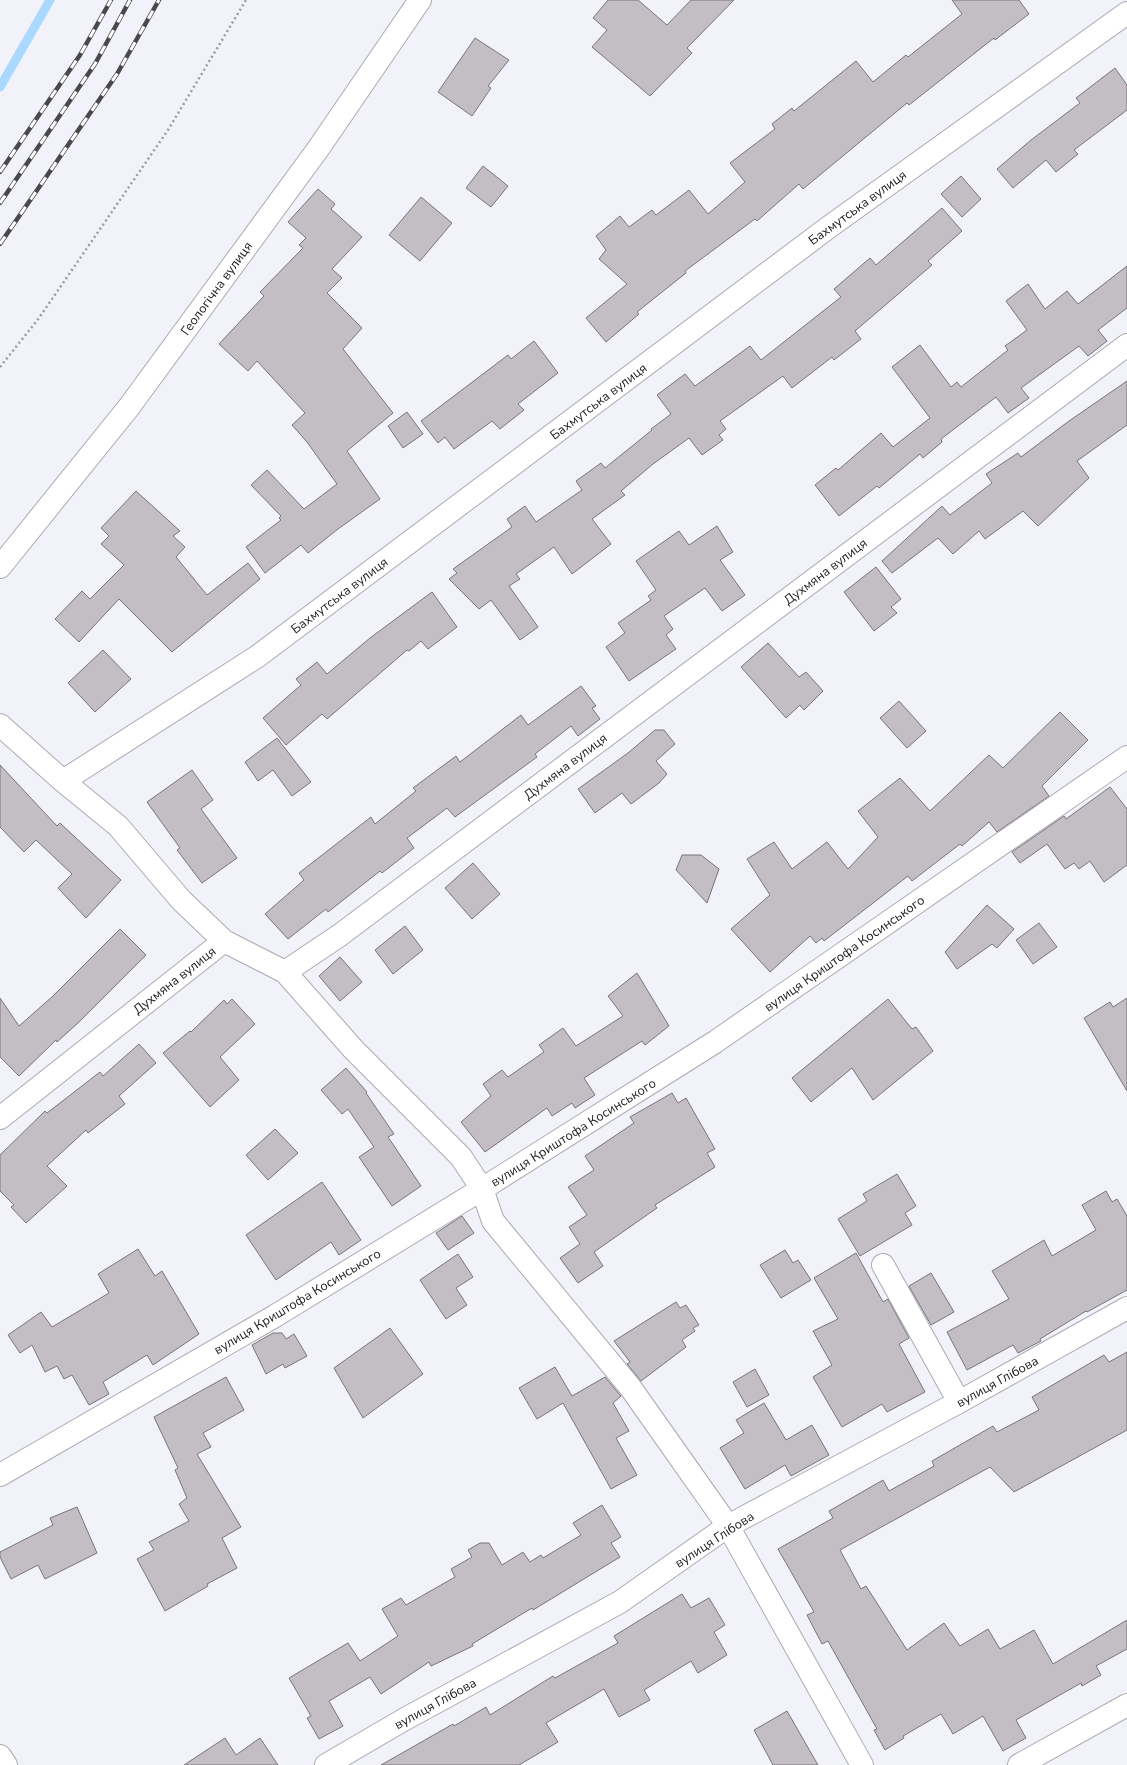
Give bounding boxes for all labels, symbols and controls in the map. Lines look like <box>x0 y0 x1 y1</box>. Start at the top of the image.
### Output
street label: Бахмутська вулиця <box>805 166 910 250</box>
street label: Геологічна вулиця <box>177 238 257 339</box>
street label: Бахмутська вулиця <box>546 359 651 444</box>
street label: Духмяна вулиця <box>780 534 871 609</box>
street label: Бахмутська вулиця <box>287 553 392 638</box>
street label: Духмяна вулиця <box>520 729 611 804</box>
street label: вулиця Криштофа Косинського <box>761 891 928 1016</box>
street label: Духмяна вулиця <box>129 943 220 1019</box>
street label: вулиця Криштофа Косинського <box>487 1074 660 1191</box>
street label: вулиця Криштофа Косинського <box>211 1245 384 1359</box>
street label: вулиця Глібова <box>953 1352 1042 1412</box>
street label: вулиця Глібова <box>671 1507 758 1572</box>
street label: вулиця Глібова <box>391 1674 480 1734</box>

